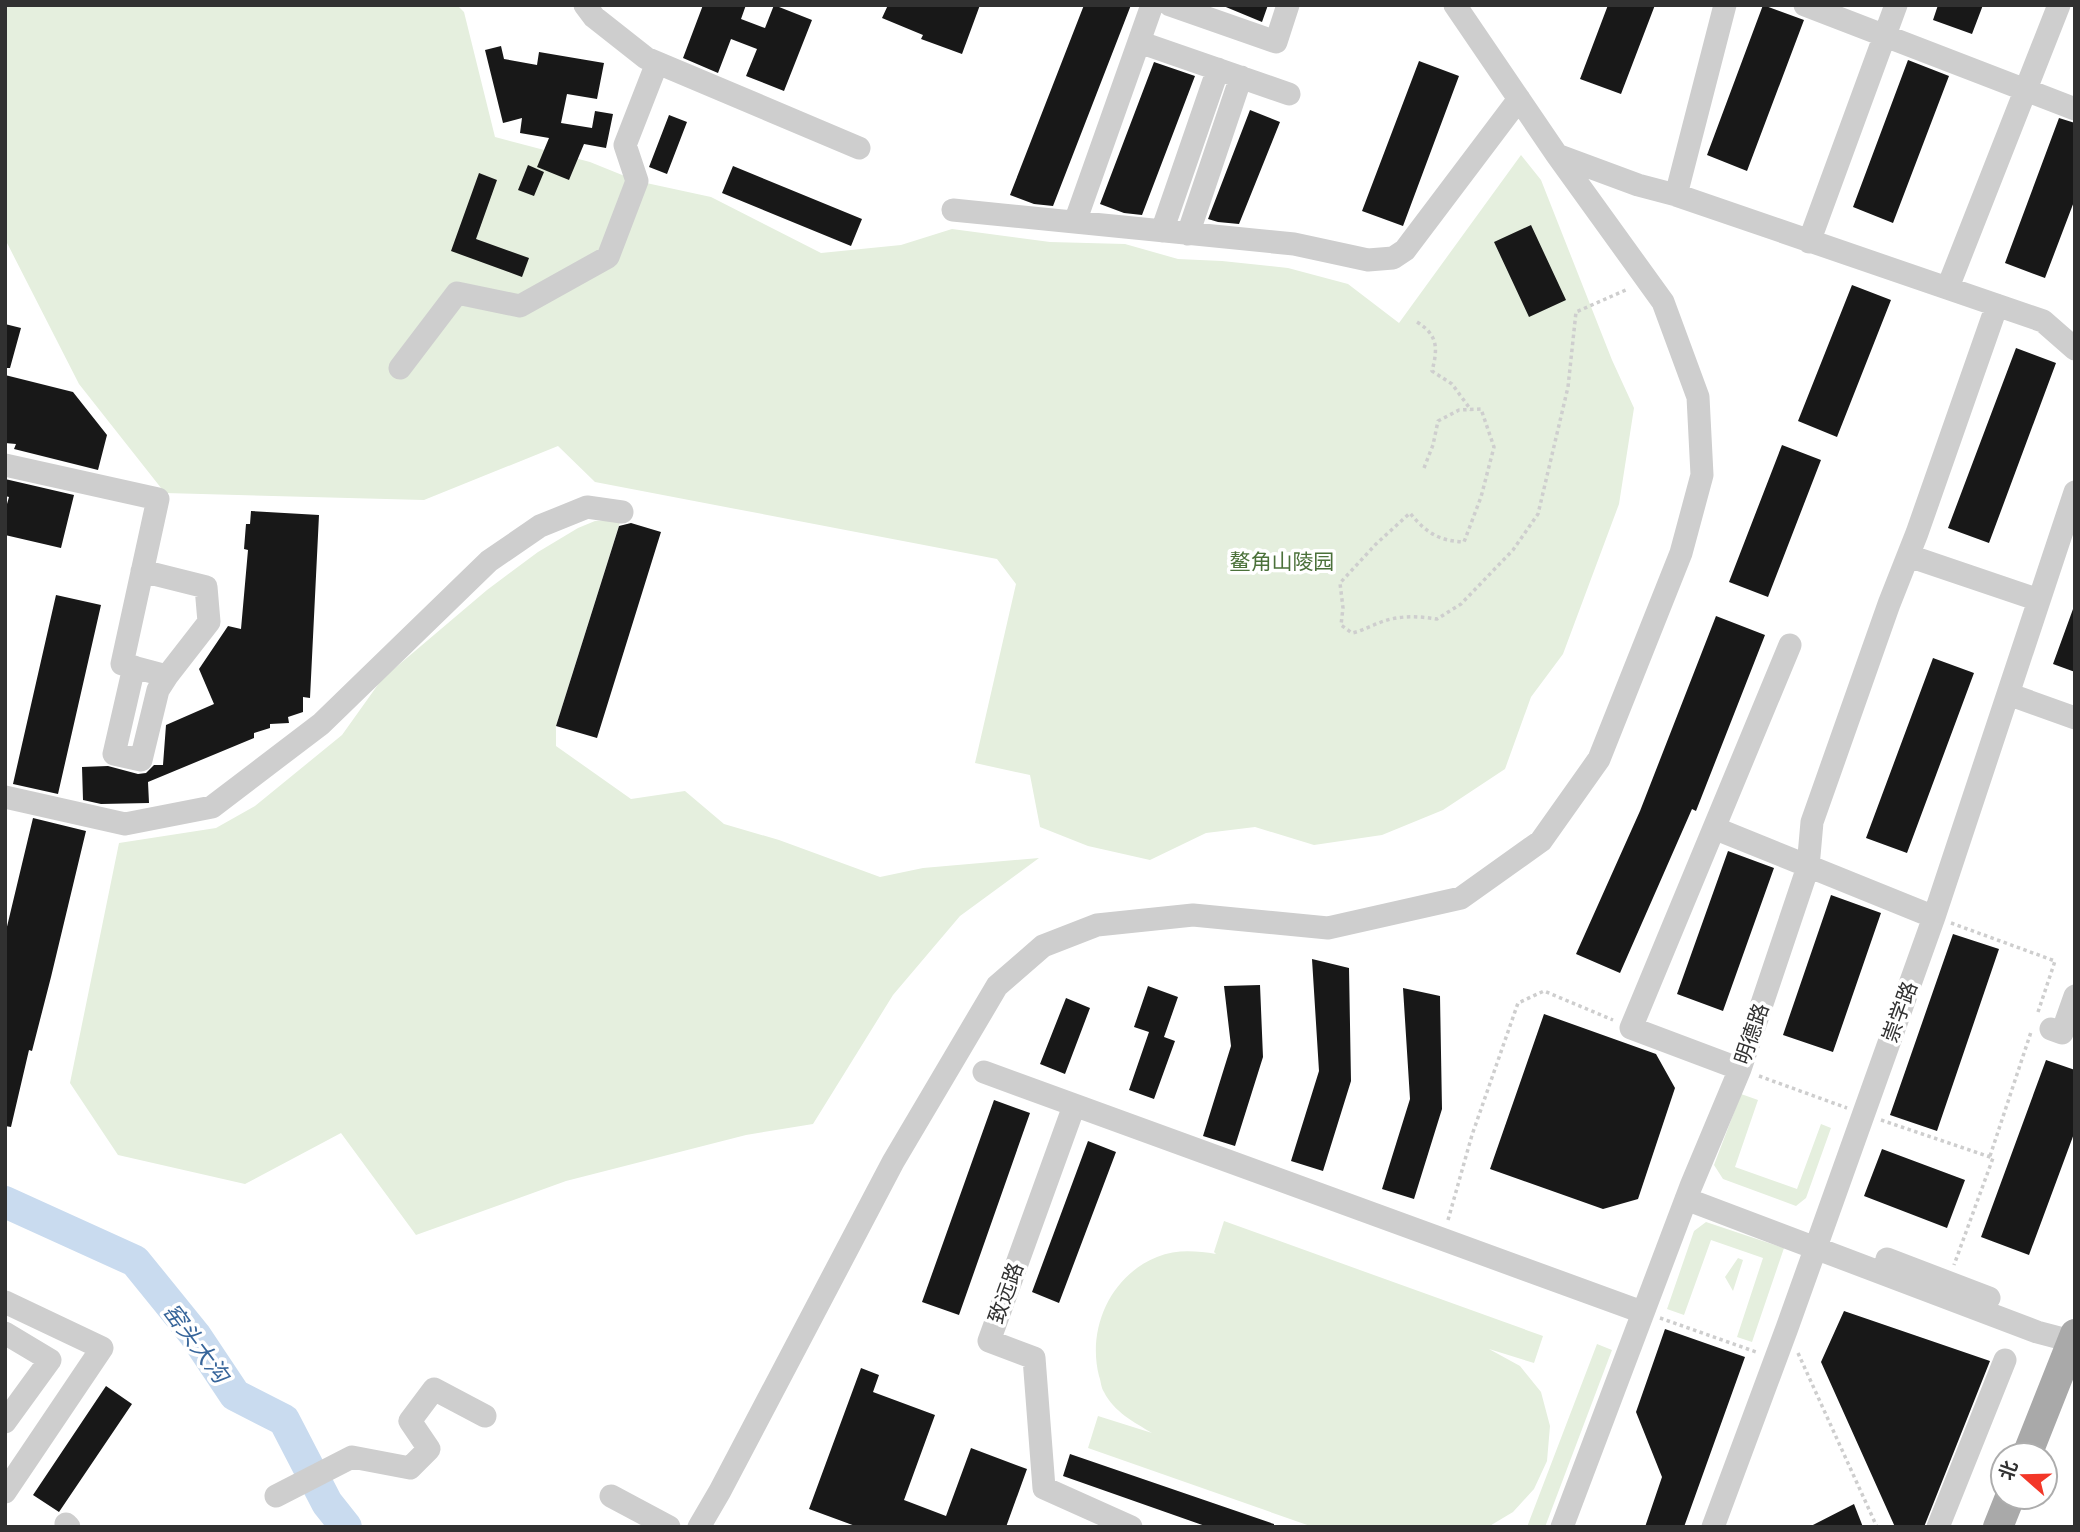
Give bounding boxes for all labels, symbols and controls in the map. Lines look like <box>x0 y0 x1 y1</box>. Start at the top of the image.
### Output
park label: 鳌角山陵园 <box>1230 549 1335 574</box>
street label: 崇学路 <box>1877 978 1922 1046</box>
street label: 明德路 <box>1729 1000 1774 1068</box>
street label: 致远路 <box>983 1259 1028 1327</box>
water label: 窑头大沟 <box>157 1298 237 1391</box>
north arrow <box>1989 1441 2059 1511</box>
text: 北 <box>1994 1457 2023 1483</box>

